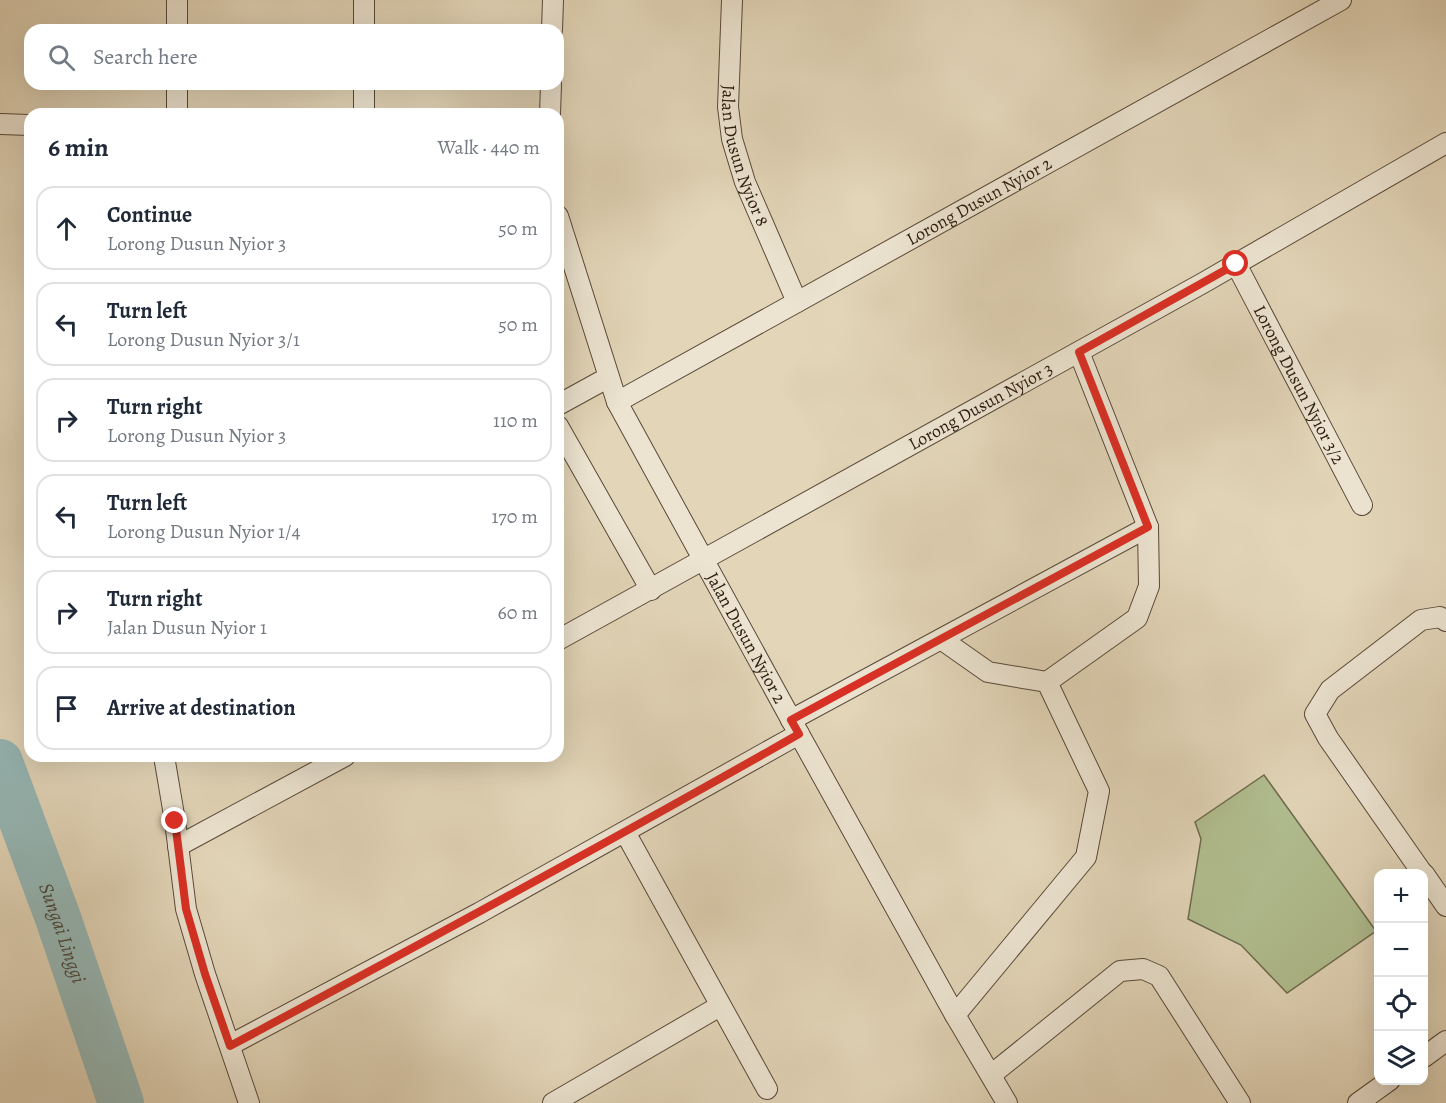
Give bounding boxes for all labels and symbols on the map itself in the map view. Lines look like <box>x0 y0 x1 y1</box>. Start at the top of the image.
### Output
street label: Jalan Dusun Nyior 8 <box>716 84 775 230</box>
street label: Lorong Dusun Nyior 2 <box>902 151 1056 251</box>
route start <box>1222 250 1248 276</box>
street label: Lorong Dusun Nyior 3/2 <box>1248 301 1351 469</box>
street label: Lorong Dusun Nyior 3 <box>904 356 1057 456</box>
street label: Jalan Dusun Nyior 2 <box>701 568 792 708</box>
route end <box>161 807 187 833</box>
water label: Sungai Linggi <box>32 879 92 987</box>

